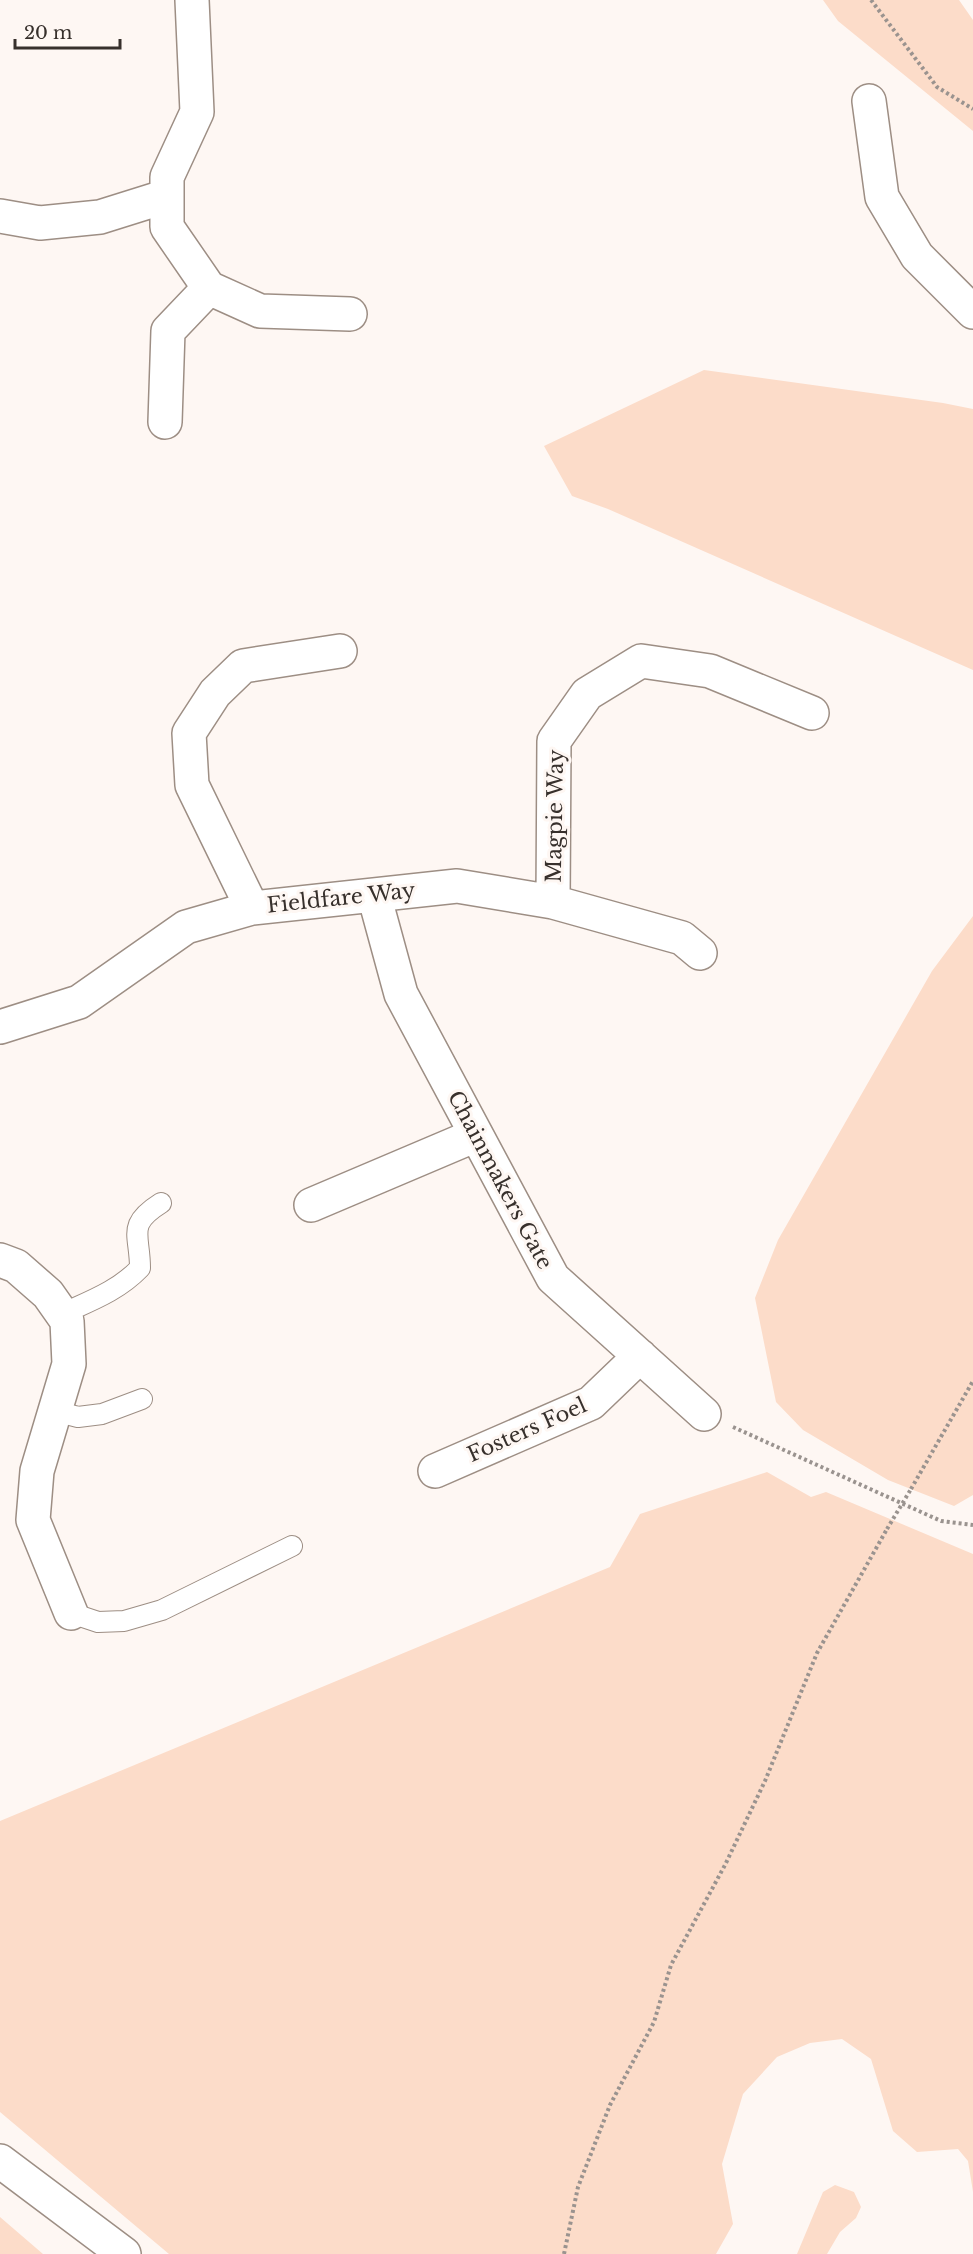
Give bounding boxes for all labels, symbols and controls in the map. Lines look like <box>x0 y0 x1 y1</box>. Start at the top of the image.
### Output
scale bar <box>15 12 120 50</box>
text: 20 m <box>24 22 72 44</box>
street label: Magpie Way <box>541 749 569 883</box>
street label: Fieldfare Way <box>266 877 417 919</box>
street label: Chainmakers Gate <box>442 1086 558 1274</box>
street label: Fosters Foel <box>463 1392 591 1468</box>

